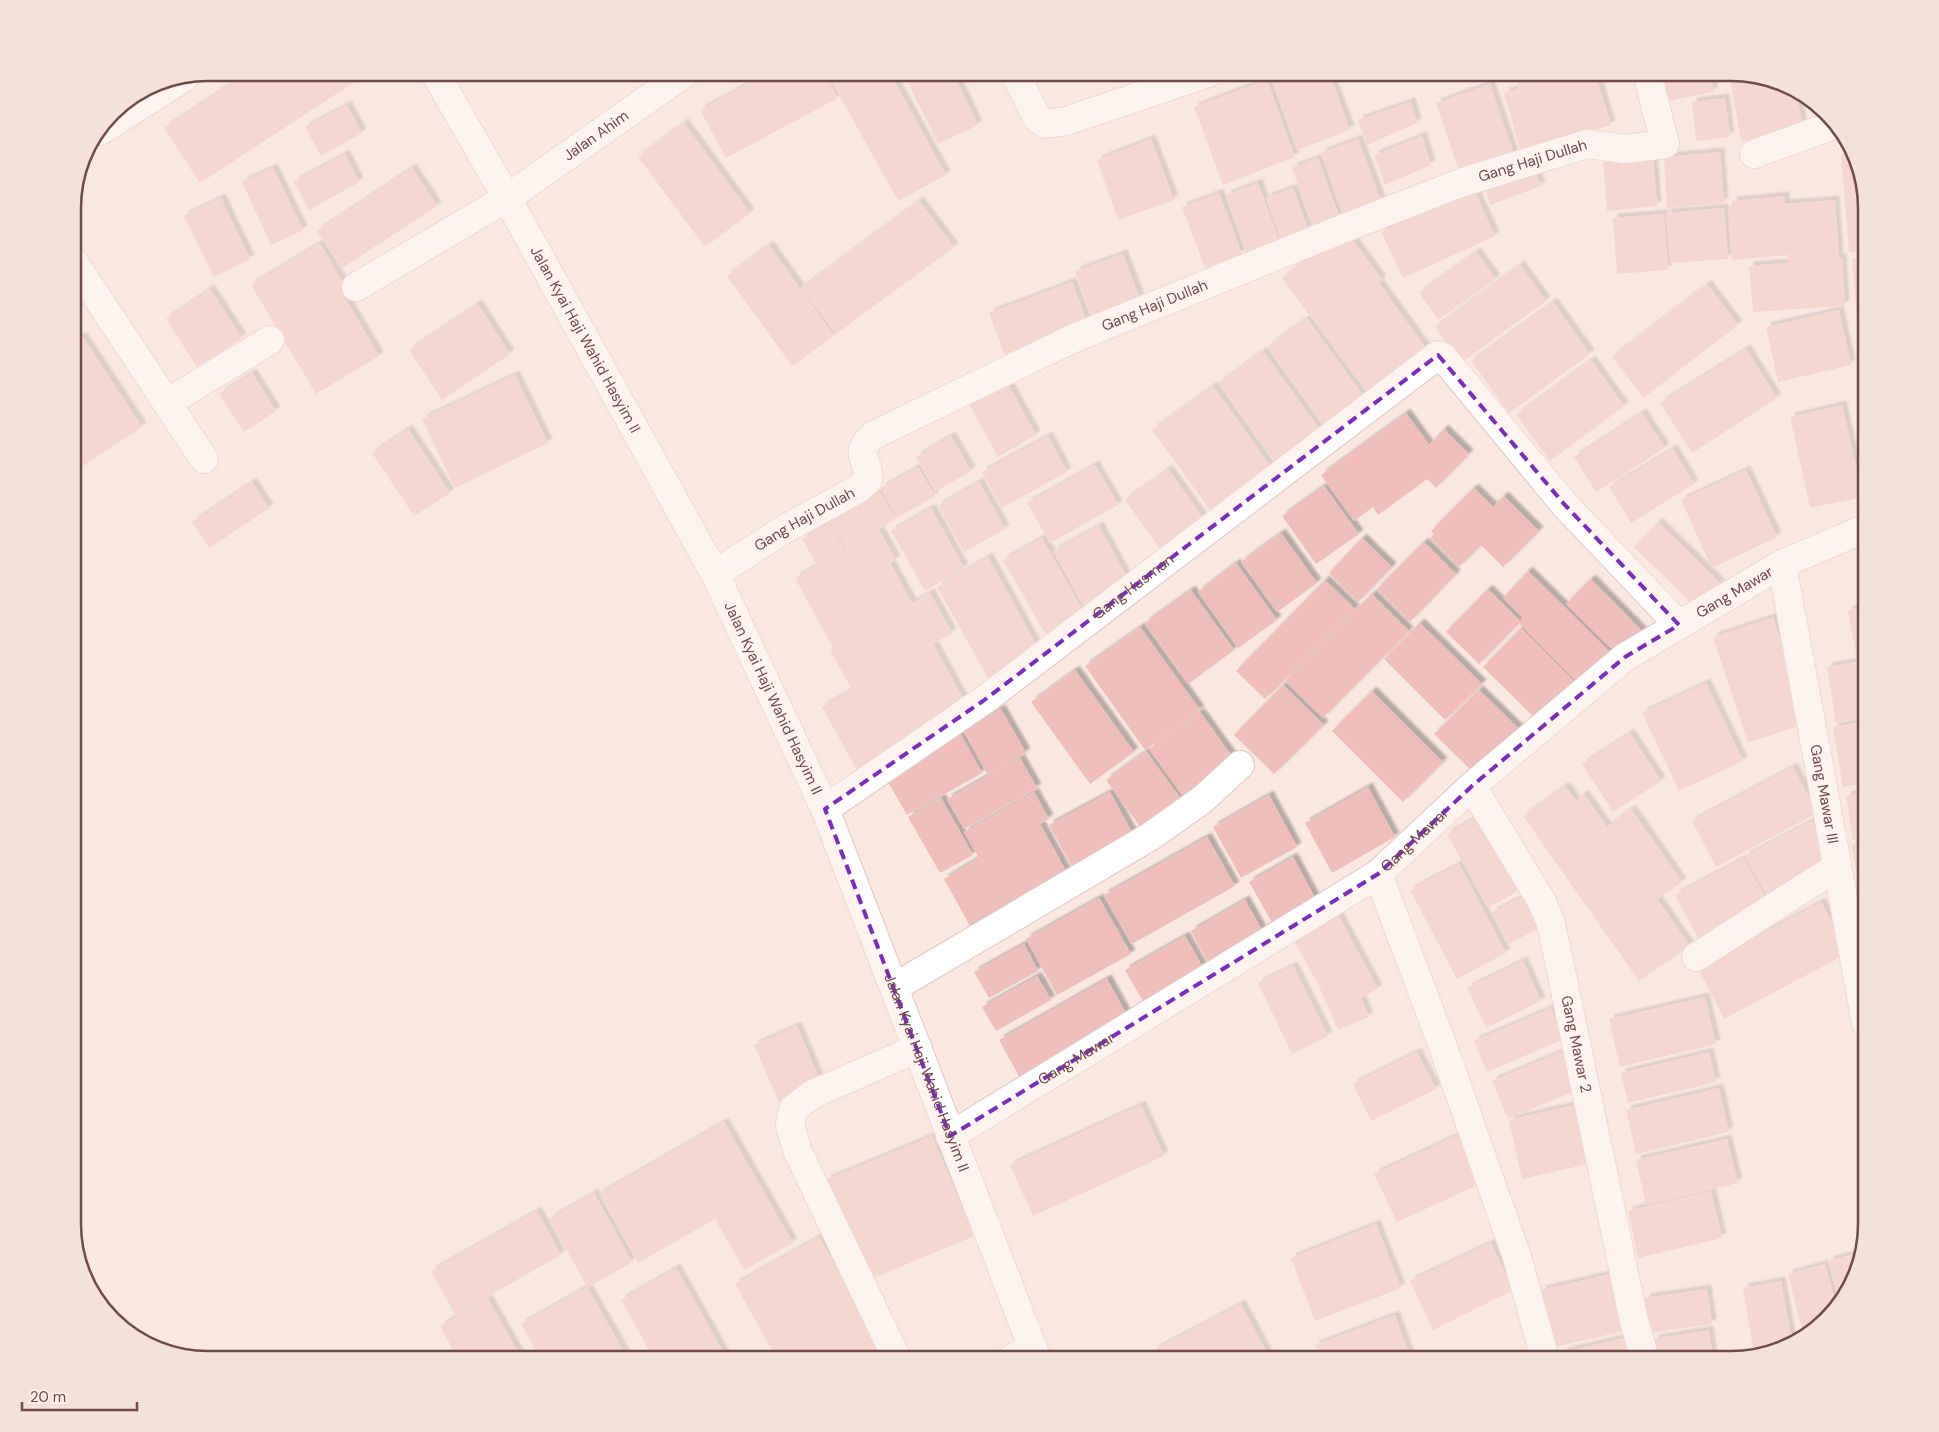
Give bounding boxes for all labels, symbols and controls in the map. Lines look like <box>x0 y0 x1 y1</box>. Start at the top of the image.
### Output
street label: Jalan Ahim <box>559 106 633 165</box>
street label: Gang Haji Dullah <box>1476 135 1589 187</box>
street label: Jalan Kyai Haji Wahid Hasyim II <box>526 242 645 437</box>
street label: Gang Haji Dullah <box>1099 275 1211 336</box>
street label: Gang Haji Dullah <box>750 483 858 556</box>
street label: Gang Husman <box>1088 549 1178 624</box>
street label: Gang Mawar <box>1692 561 1777 623</box>
street label: Jalan Kyai Haji Wahid Hasyim II <box>719 598 827 798</box>
street label: Gang Mawar III <box>1805 743 1843 845</box>
street label: Gang Mawar <box>1376 803 1453 876</box>
street label: Jalan Kyai Haji Wahid Hasyim II <box>879 971 974 1175</box>
street label: Gang Mawar 2 <box>1556 994 1596 1094</box>
street label: Gang Mawar <box>1034 1027 1119 1090</box>
scale bar <box>22 1380 138 1412</box>
text: 20 m <box>30 1387 66 1407</box>

